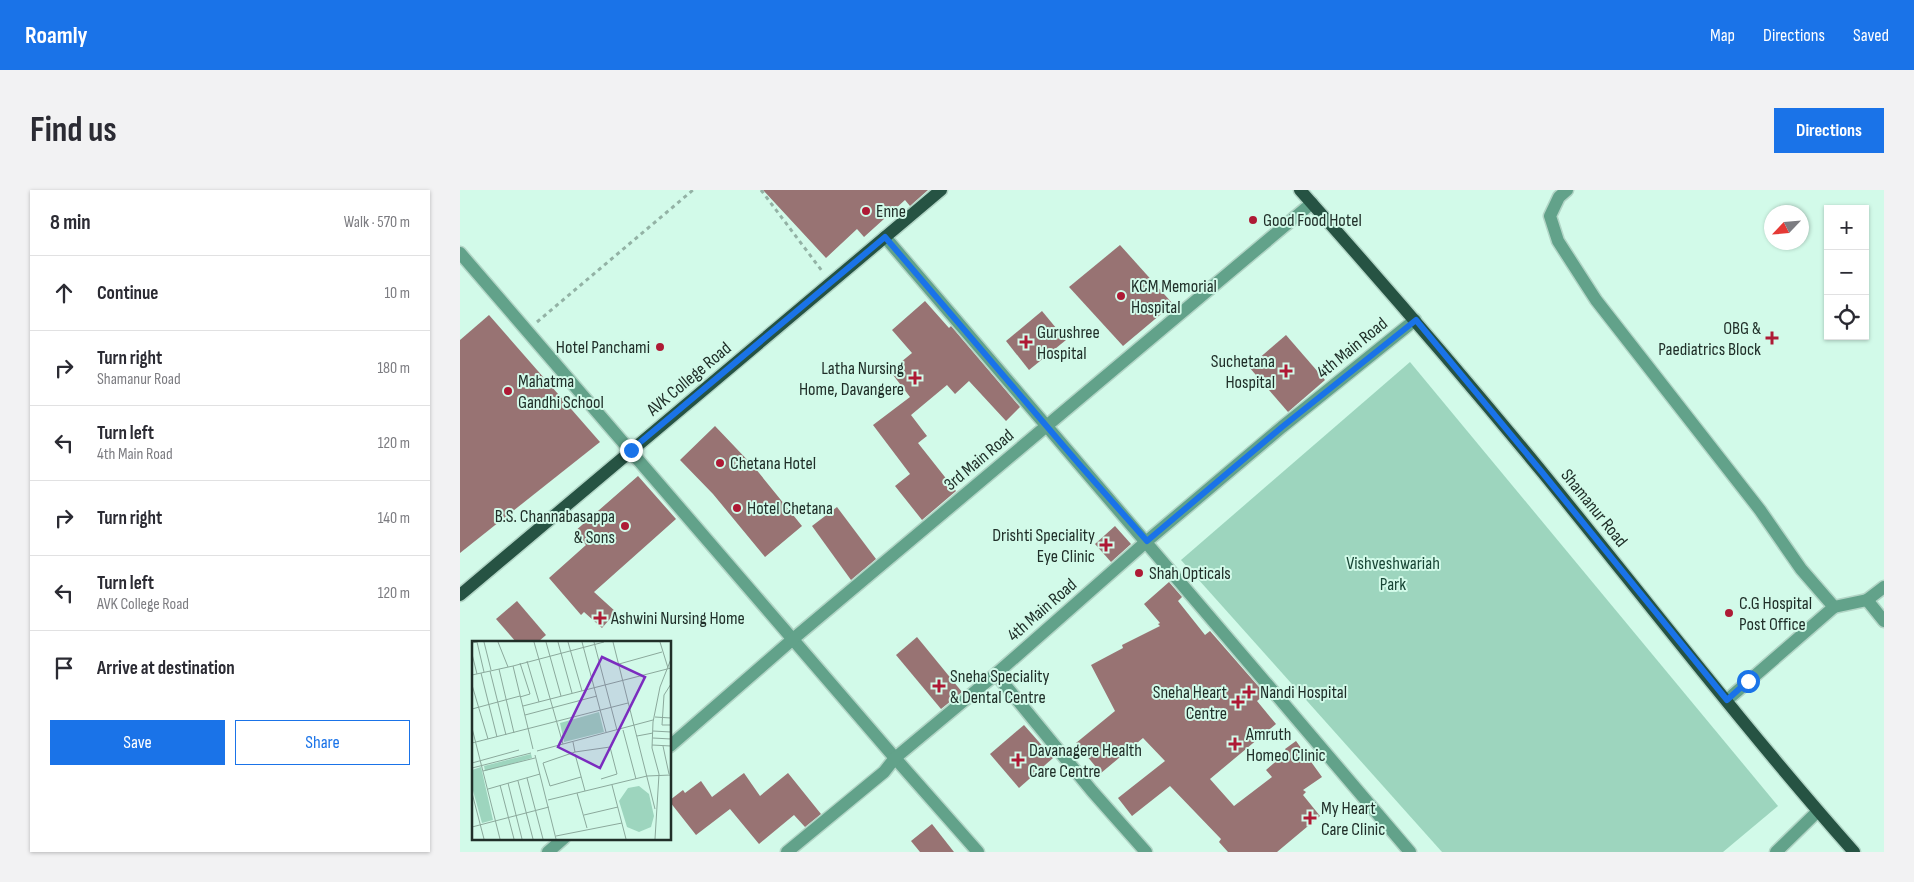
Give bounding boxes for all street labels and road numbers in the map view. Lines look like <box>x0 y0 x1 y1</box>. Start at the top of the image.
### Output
street label: 4th Main Road <box>1312 313 1392 383</box>
street label: AVK College Road <box>642 338 735 421</box>
street label: 3rd Main Road <box>940 425 1018 495</box>
street label: Shamanur Road <box>1556 465 1632 551</box>
street label: 4th Main Road <box>1003 574 1081 646</box>

